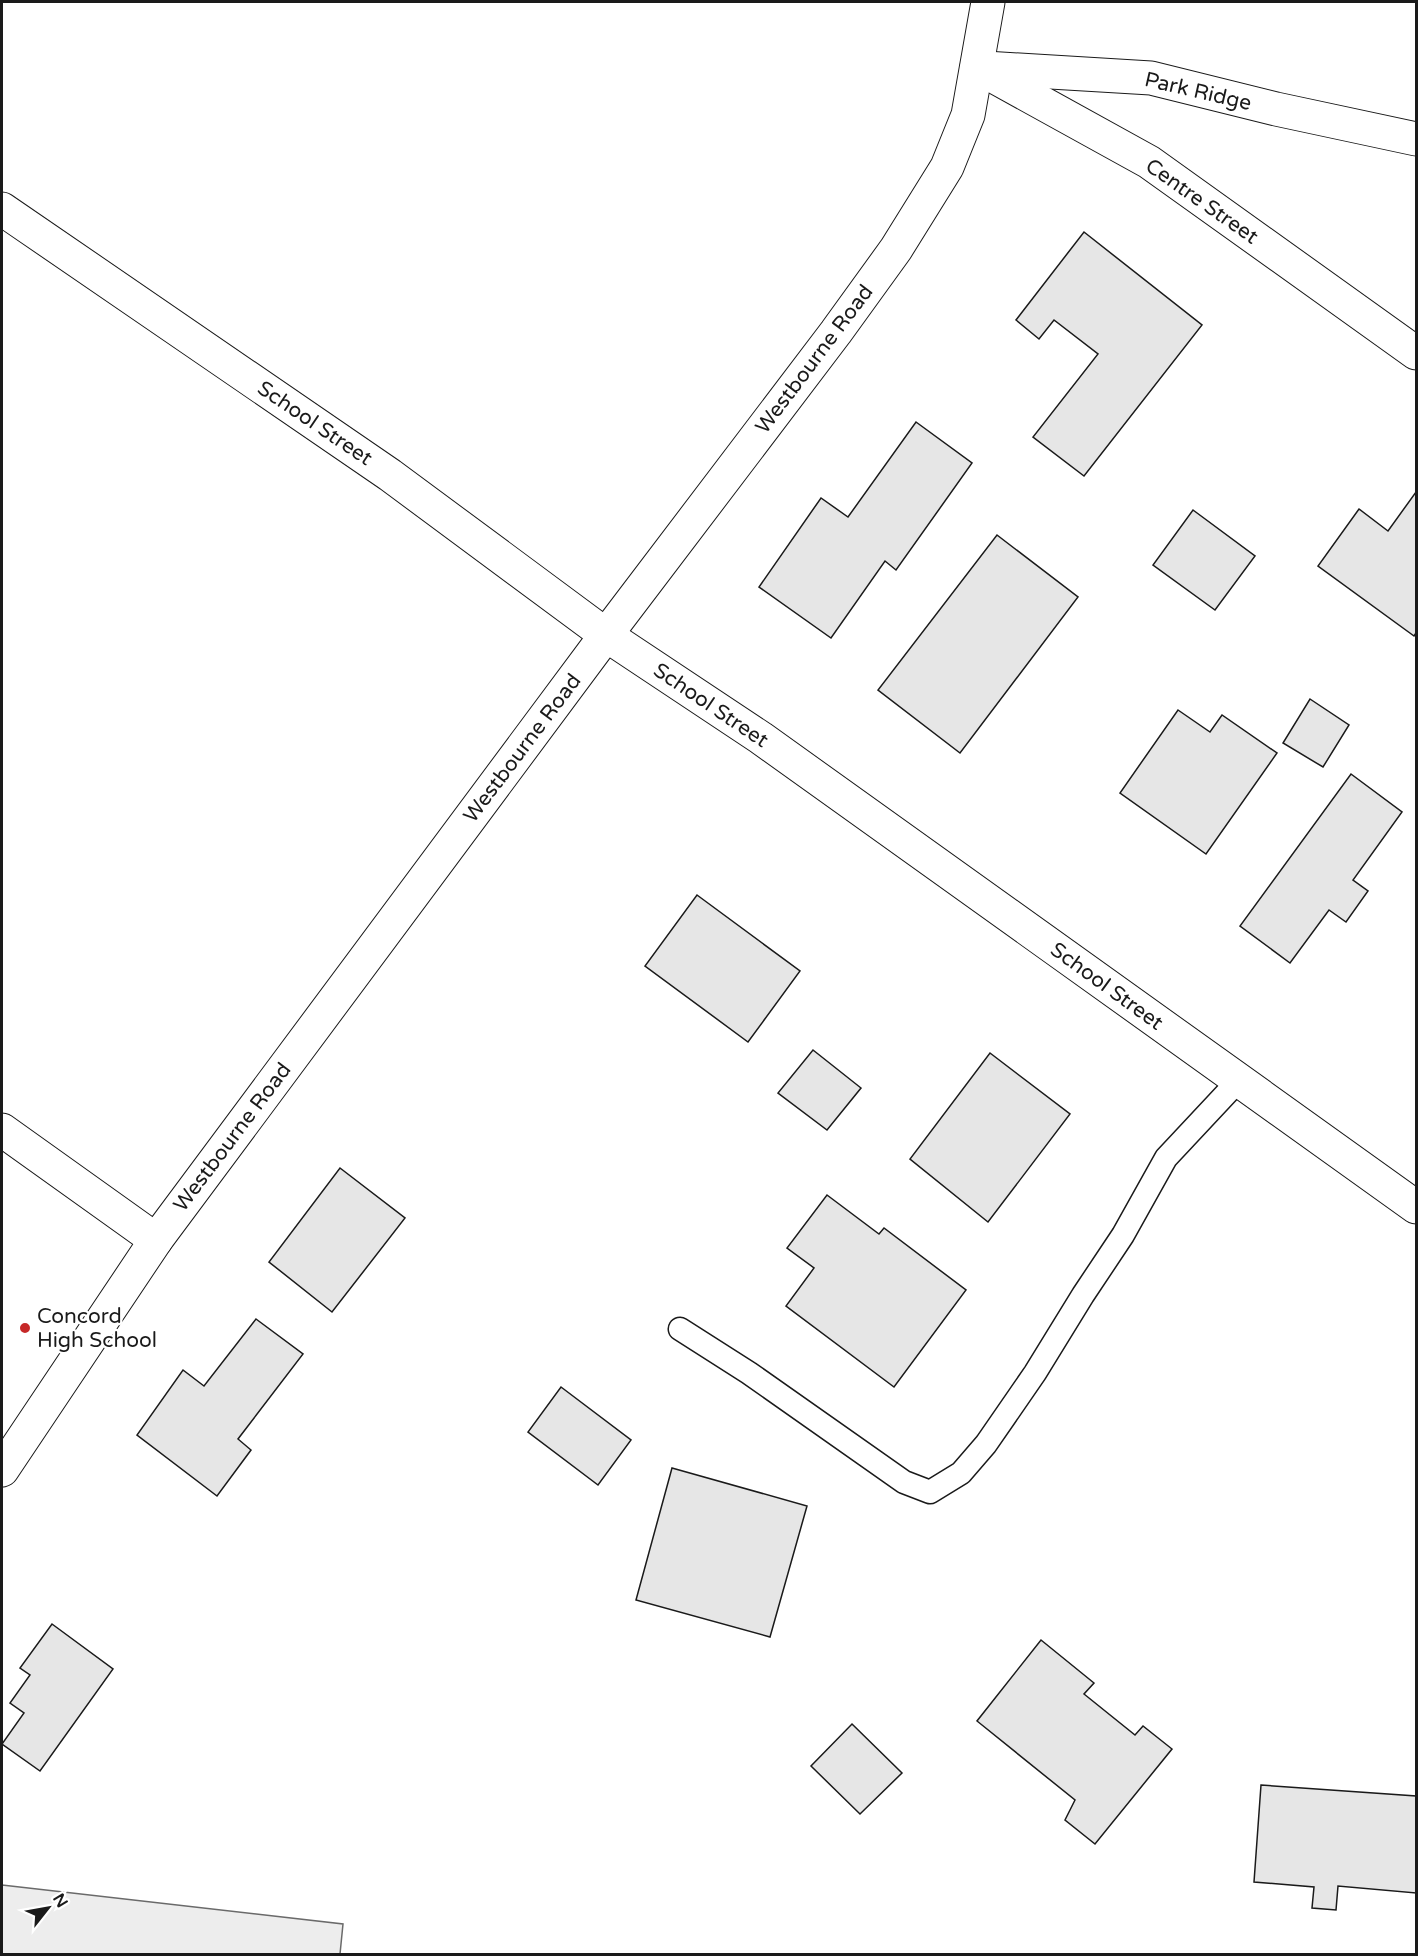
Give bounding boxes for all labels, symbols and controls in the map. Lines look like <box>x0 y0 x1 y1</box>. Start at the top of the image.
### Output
street label: Park Ridge <box>1142 67 1254 116</box>
street label: Centre Street <box>1141 153 1263 249</box>
street label: Westbourne Road <box>750 280 879 439</box>
street label: School Street <box>253 376 377 471</box>
street label: School Street <box>649 658 773 753</box>
street label: Westbourne Road <box>458 669 587 828</box>
street label: School Street <box>1045 937 1168 1036</box>
street label: Westbourne Road <box>168 1058 297 1217</box>
place label: Concord High School <box>37 1304 157 1353</box>
marker: Concord High School <box>18 1321 32 1335</box>
north arrow <box>18 1878 78 1938</box>
text: N <box>48 1890 72 1911</box>

